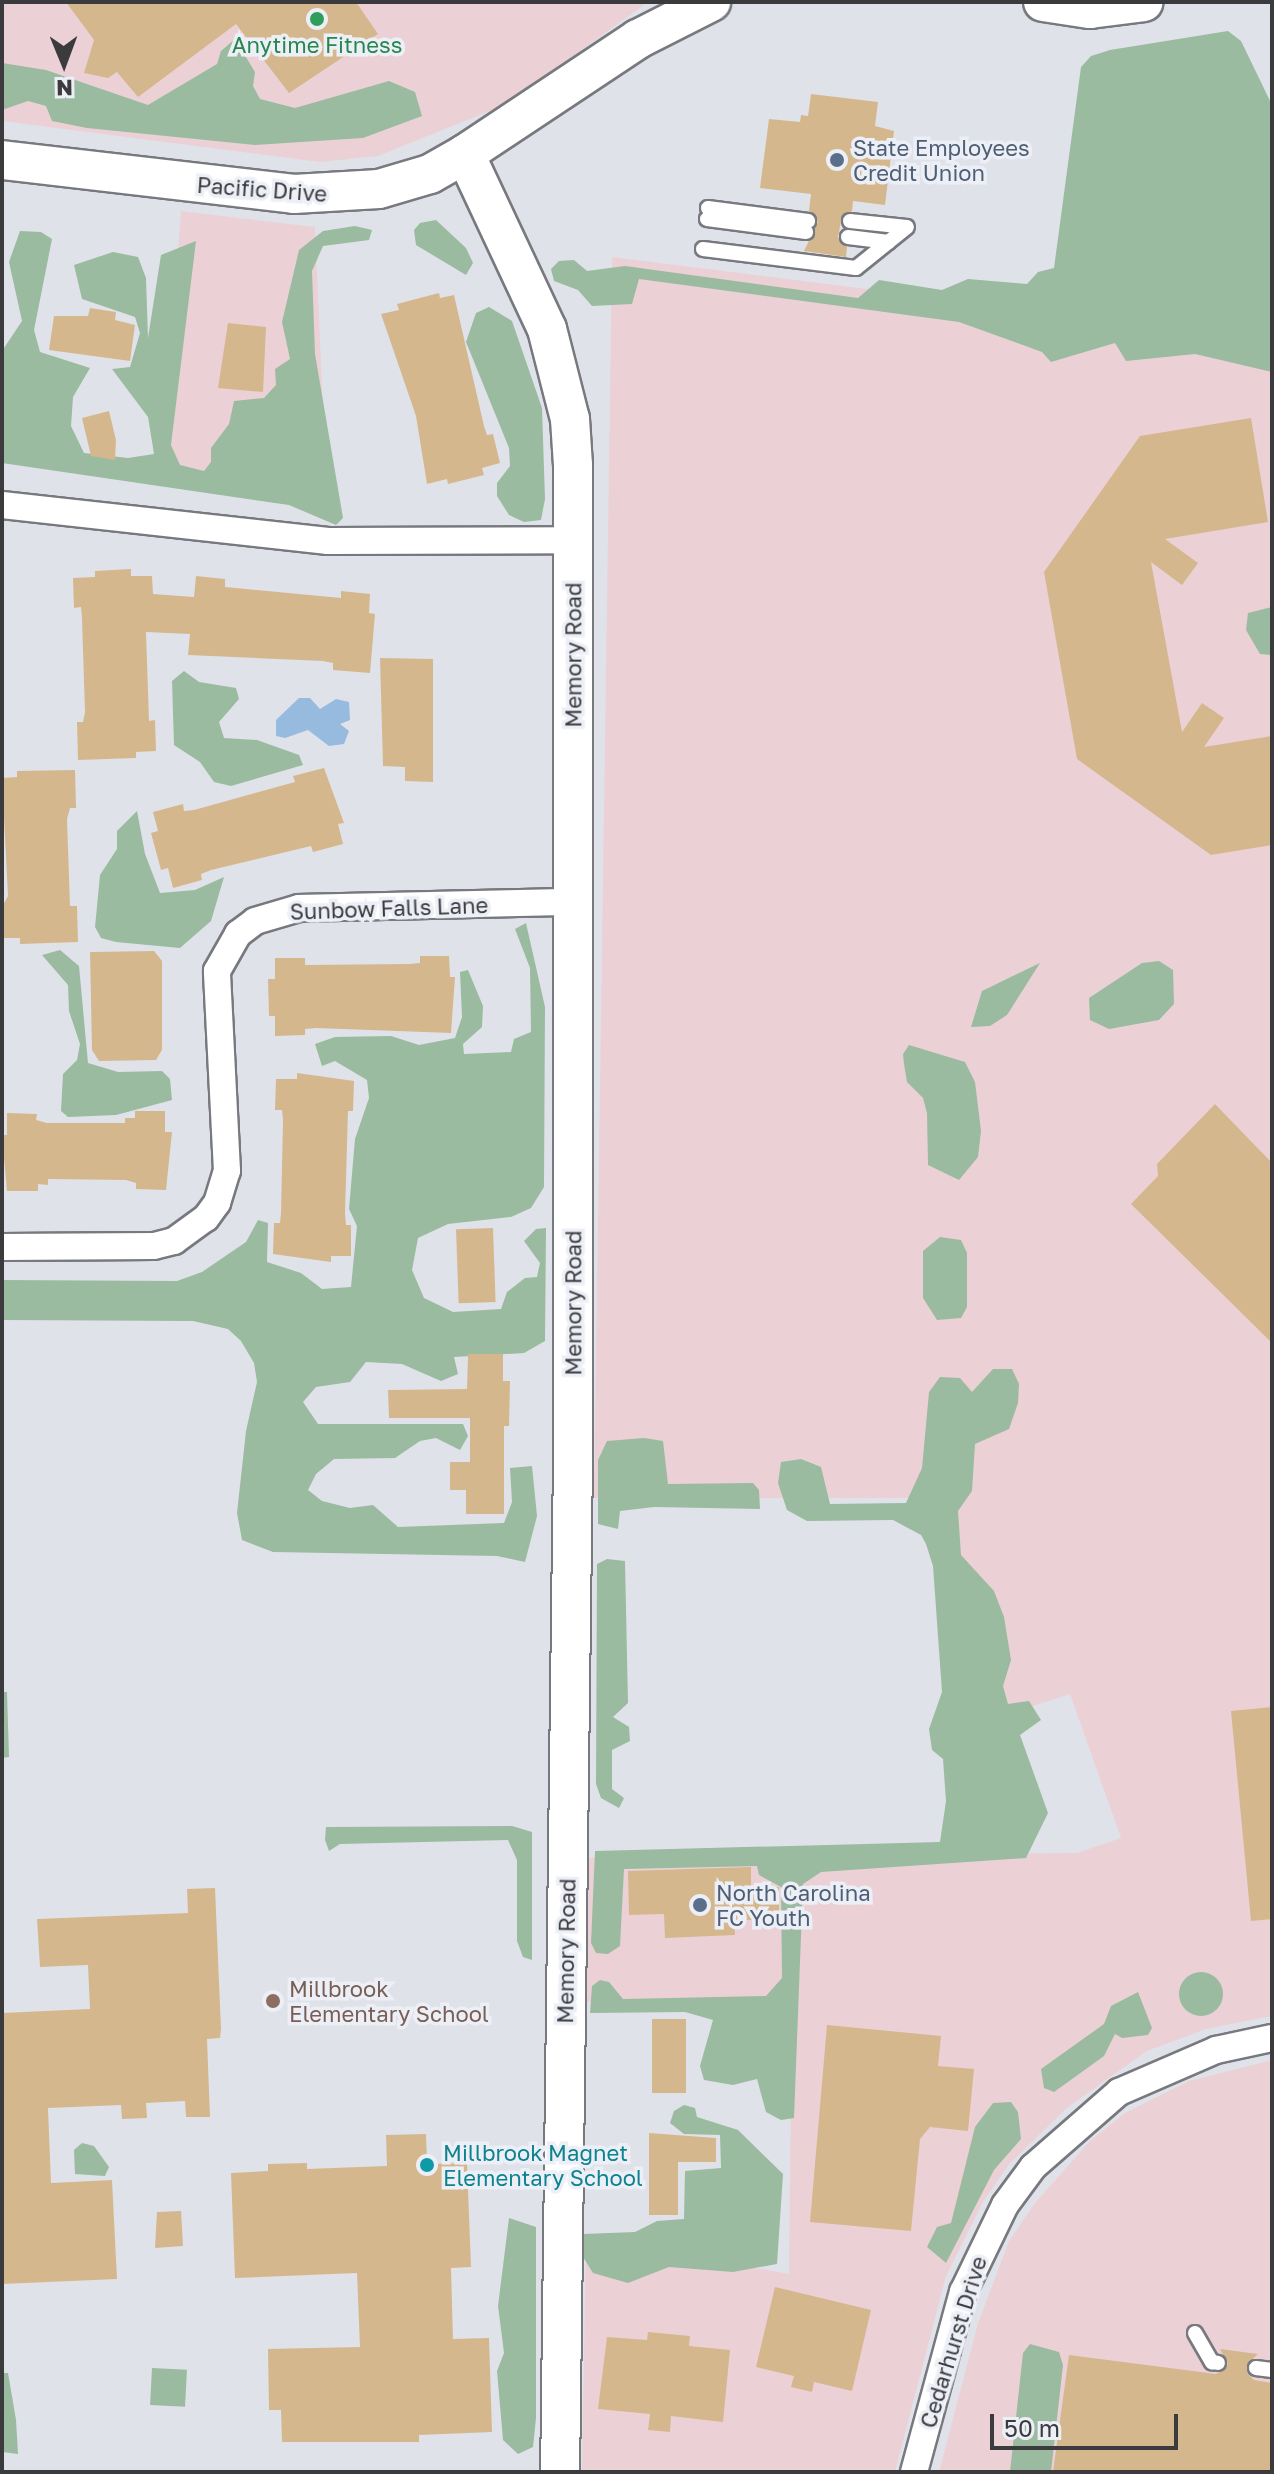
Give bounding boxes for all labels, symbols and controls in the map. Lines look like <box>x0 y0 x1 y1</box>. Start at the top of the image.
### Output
marker: Anytime Fitness <box>308 10 326 28</box>
north arrow <box>24 24 104 104</box>
place label: Anytime Fitness <box>232 32 402 58</box>
text: N <box>56 75 73 102</box>
place label: State Employees Credit Union <box>853 134 1030 186</box>
marker: State Employees Credit Union <box>828 151 846 169</box>
street label: Pacific Drive <box>196 171 328 207</box>
street label: Memory Road <box>560 582 586 728</box>
street label: Sunbow Falls Lane <box>289 891 489 925</box>
street label: Memory Road <box>560 1230 586 1376</box>
street label: Memory Road <box>552 1878 580 2024</box>
place label: North Carolina FC Youth <box>716 1879 871 1930</box>
marker: North Carolina FC Youth <box>691 1896 709 1914</box>
place label: Millbrook Elementary School <box>289 1975 489 2026</box>
marker: Millbrook Elementary School <box>264 1992 282 2010</box>
place label: Millbrook Magnet Elementary School <box>443 2139 643 2190</box>
marker: Millbrook Magnet Elementary School <box>418 2156 436 2174</box>
street label: Cedarhurst Drive <box>914 2253 992 2431</box>
scale bar <box>994 2398 1182 2448</box>
text: 50 m <box>1004 2413 1060 2442</box>

